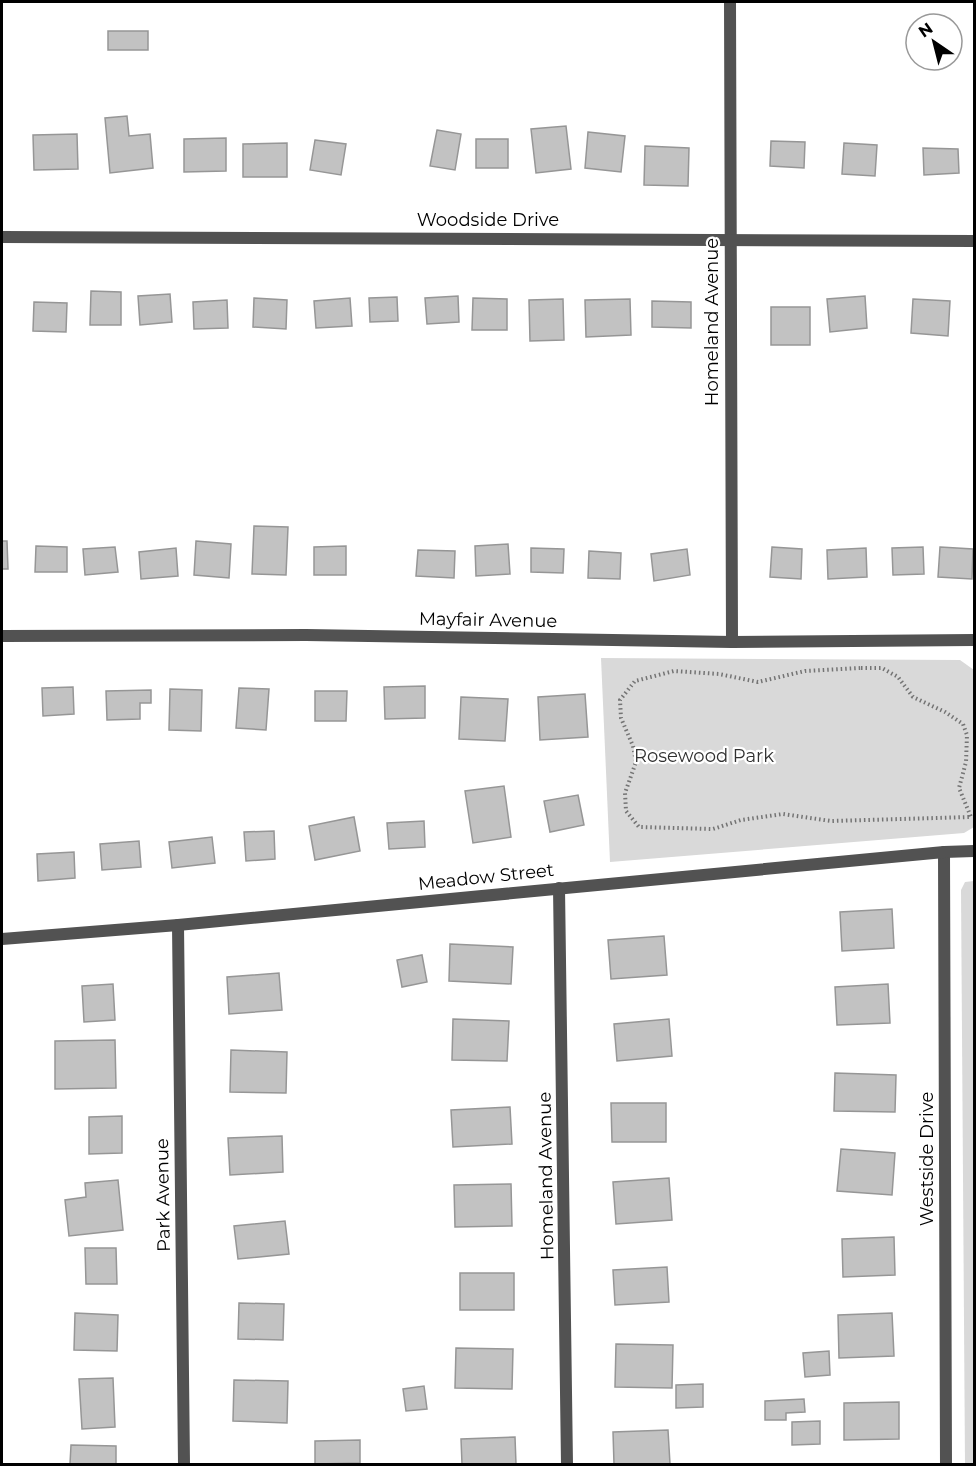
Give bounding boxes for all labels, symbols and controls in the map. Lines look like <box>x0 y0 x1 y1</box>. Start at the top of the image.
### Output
north arrow <box>904 12 964 72</box>
text: N <box>915 19 936 42</box>
street label: Woodside Drive <box>417 209 559 231</box>
street label: Homeland Avenue <box>701 238 723 406</box>
street label: Mayfair Avenue <box>419 608 558 632</box>
park label: Rosewood Park <box>634 745 774 767</box>
street label: Meadow Street <box>417 859 555 895</box>
street label: Homeland Avenue <box>534 1092 558 1260</box>
street label: Westside Drive <box>916 1092 938 1226</box>
street label: Park Avenue <box>151 1138 175 1252</box>

